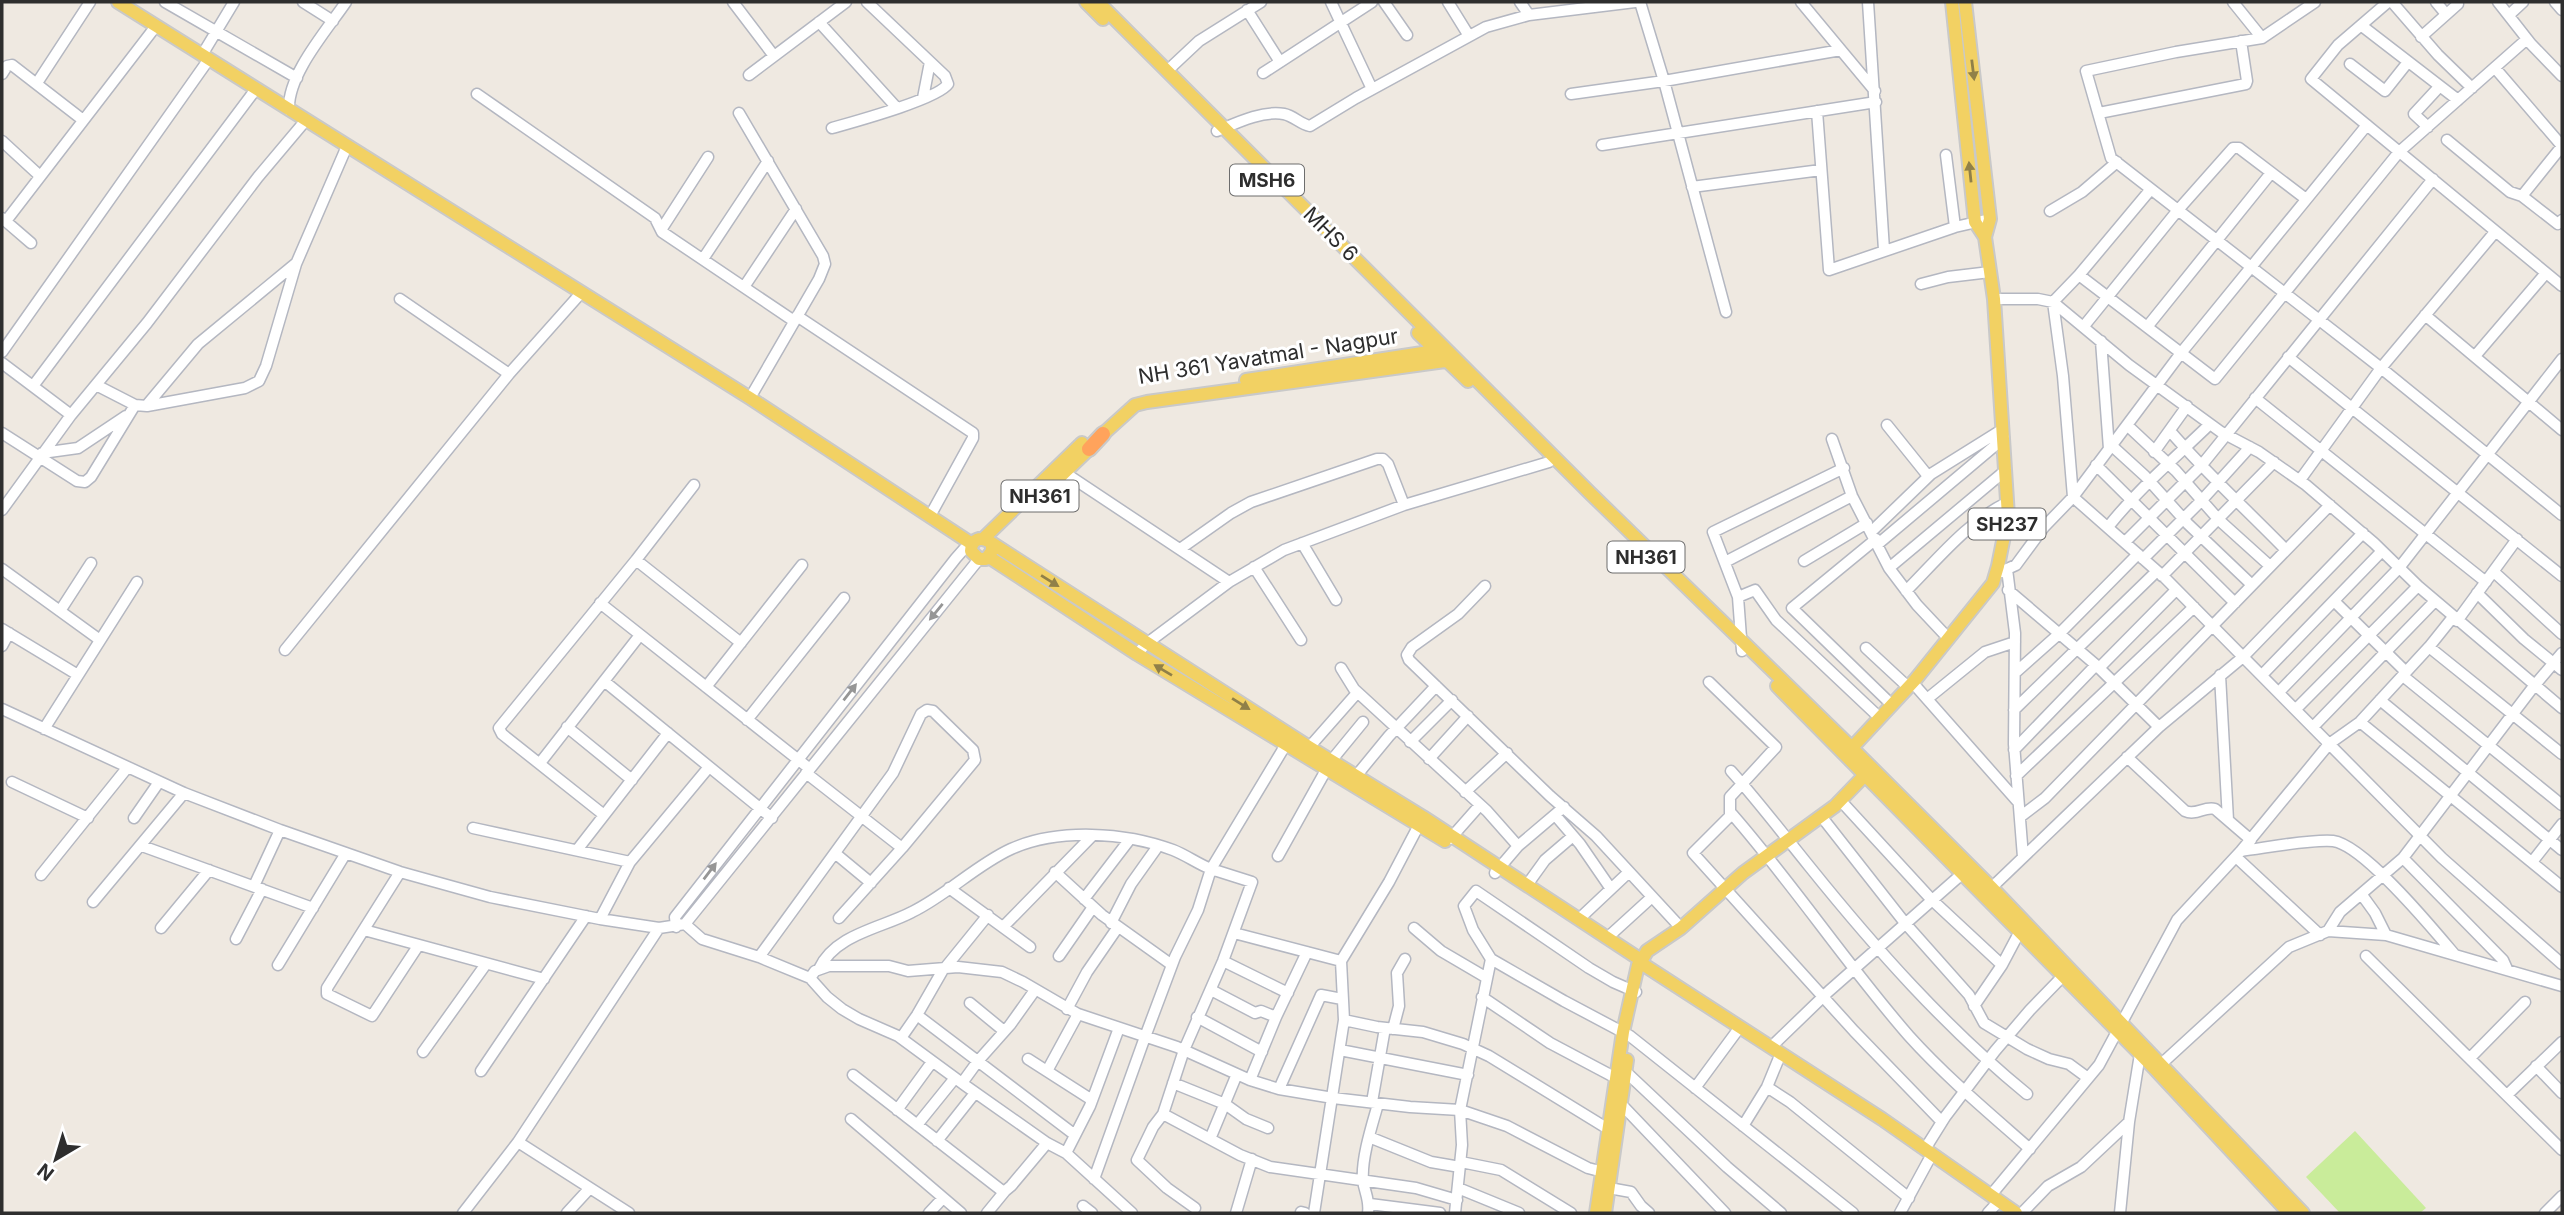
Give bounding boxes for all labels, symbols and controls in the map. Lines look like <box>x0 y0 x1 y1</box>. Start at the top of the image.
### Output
one-way arrow <box>1968 59 1979 81</box>
one-way arrow <box>1964 161 1975 183</box>
road number: MSH6 <box>1230 164 1304 196</box>
street label: MHS 6 <box>1298 201 1364 267</box>
street label: NH 361 Yavatmal - Nagpur <box>1136 323 1400 389</box>
road number: NH361 <box>1002 481 1078 512</box>
road number: SH237 <box>1968 509 2046 540</box>
road number: NH361 <box>1608 542 1684 572</box>
one-way arrow <box>1040 574 1059 587</box>
one-way arrow <box>929 604 944 621</box>
one-way arrow <box>1153 663 1173 676</box>
one-way arrow <box>843 683 858 701</box>
one-way arrow <box>1232 697 1251 710</box>
one-way arrow <box>703 862 717 880</box>
north arrow <box>21 1124 91 1194</box>
text: N <box>33 1158 59 1186</box>

